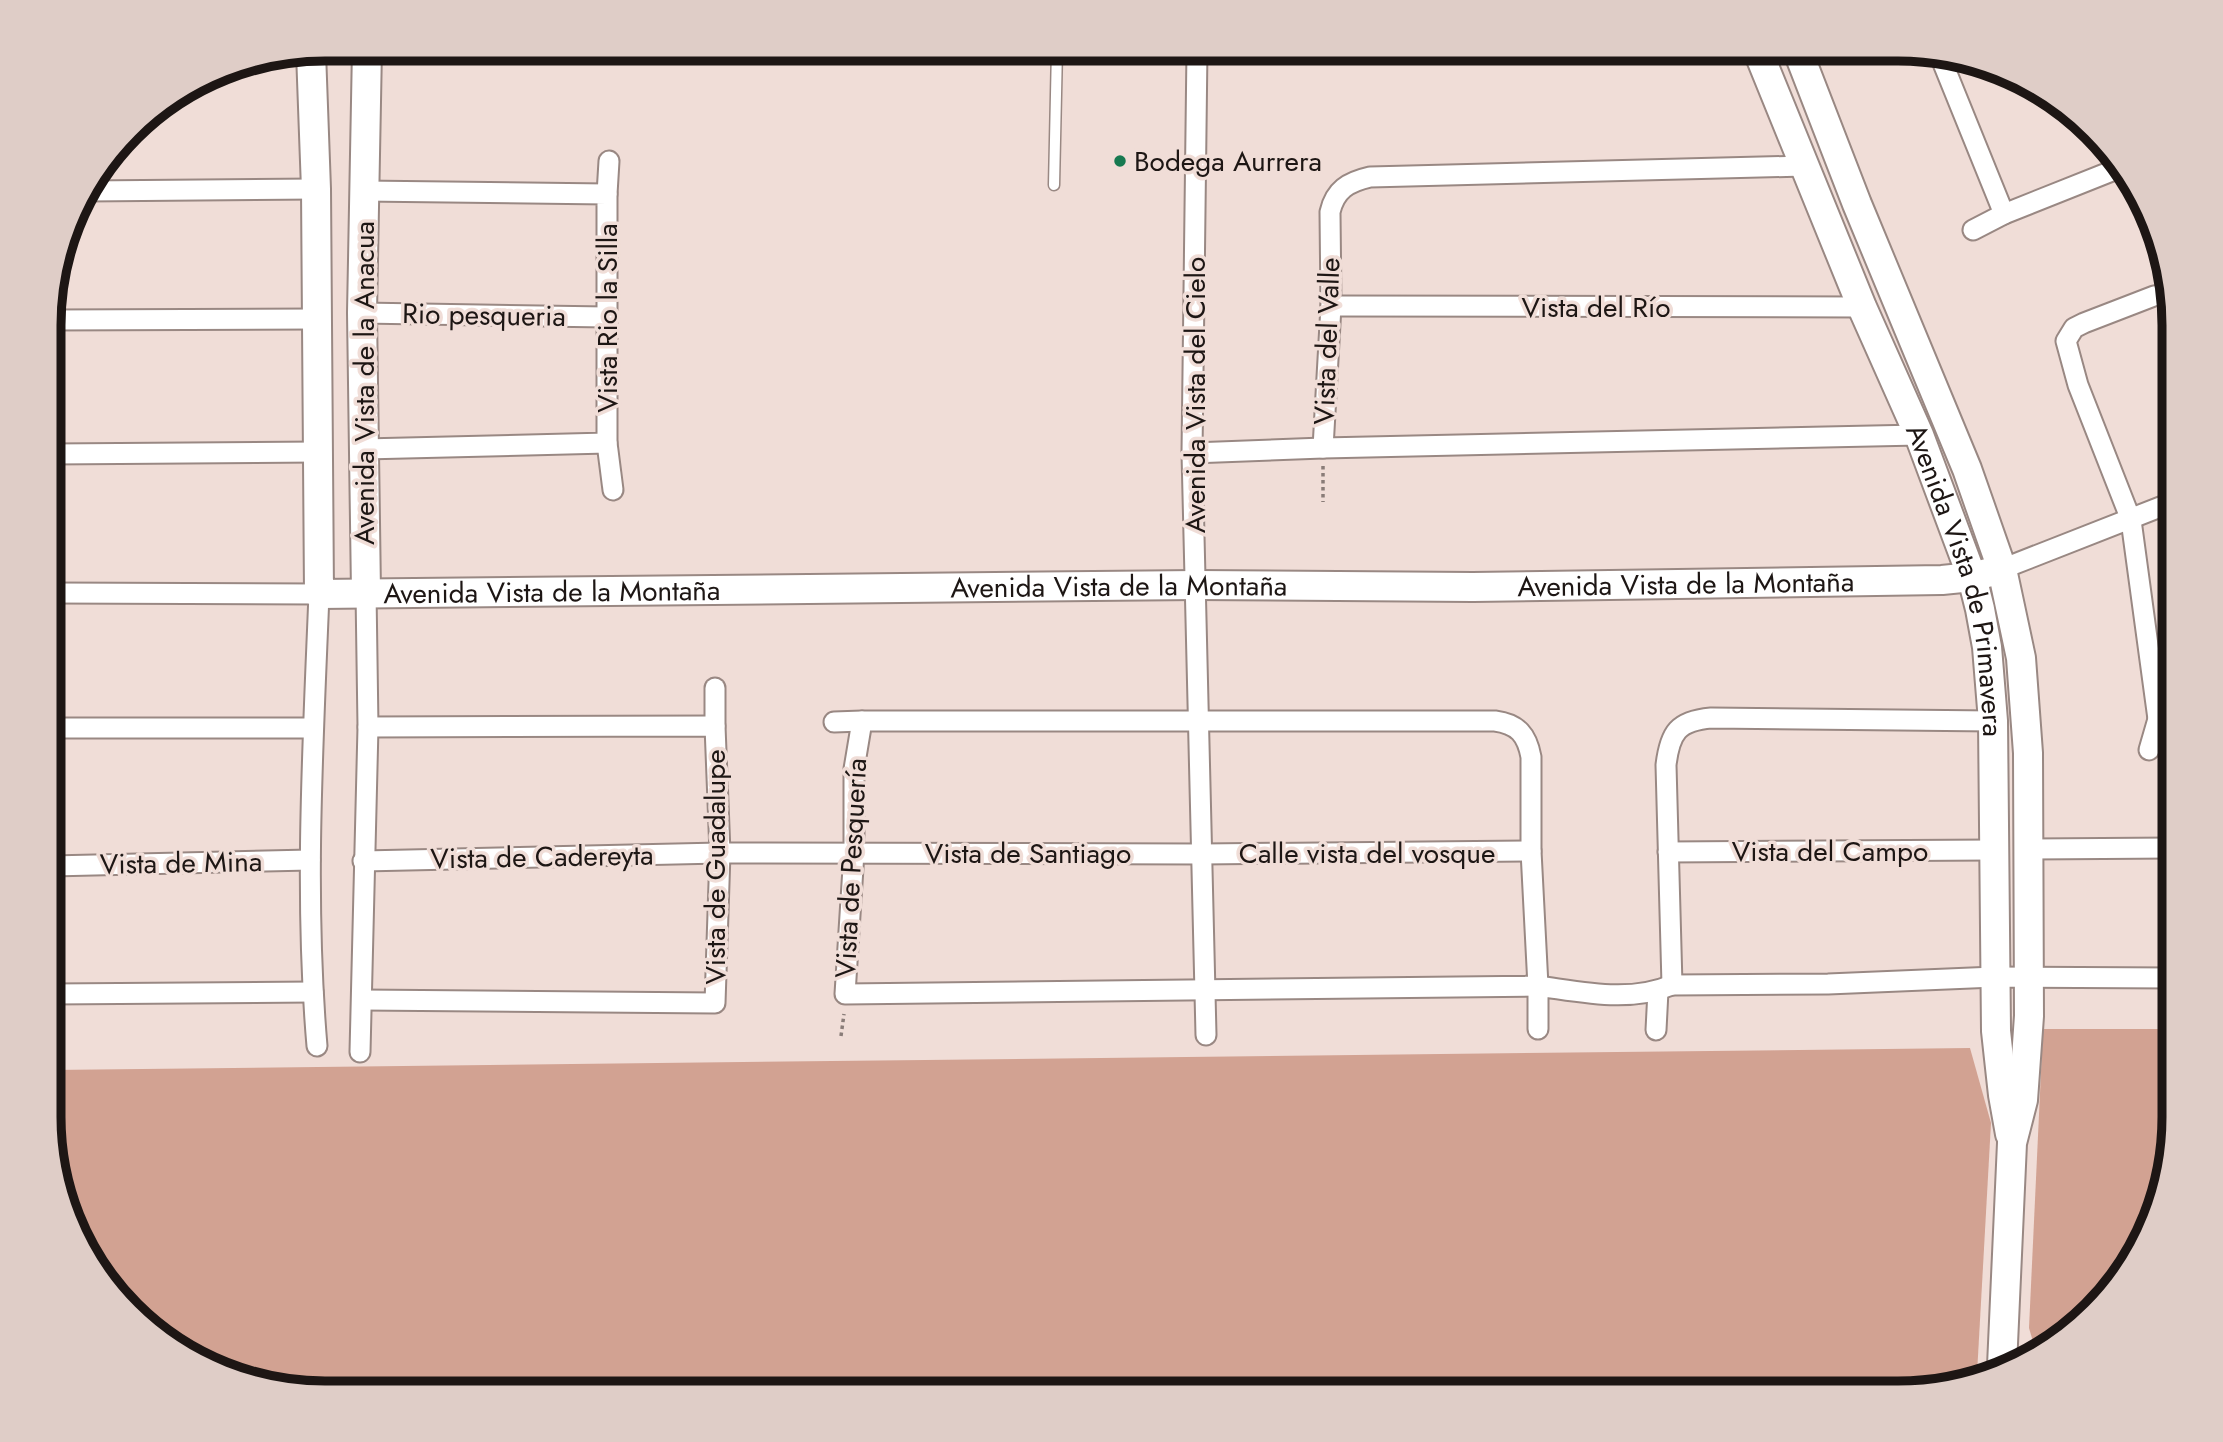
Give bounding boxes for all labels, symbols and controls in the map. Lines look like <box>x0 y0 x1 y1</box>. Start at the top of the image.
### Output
place label: Bodega Aurrera <box>1134 141 1322 182</box>
marker: Bodega Aurrera <box>1112 153 1128 169</box>
street label: Avenida Vista de la Anacua <box>344 221 385 545</box>
street label: Vista Rio la Silla <box>587 223 628 413</box>
street label: Avenida Vista del Cielo <box>1175 257 1216 533</box>
street label: Vista del Valle <box>1304 257 1350 425</box>
street label: Vista del Río <box>1521 287 1671 328</box>
street label: Rio pesqueria <box>402 293 566 337</box>
street label: Avenida Vista de Primavera <box>1896 417 2014 737</box>
street label: Avenida Vista de la Montaña <box>1517 561 1855 607</box>
street label: Avenida Vista de la Montaña <box>950 564 1288 608</box>
street label: Avenida Vista de la Montaña <box>383 569 721 614</box>
street label: Vista de Guadalupe <box>695 749 736 985</box>
street label: Vista de Pesquería <box>825 757 877 979</box>
street label: Vista del Campo <box>1732 831 1928 872</box>
street label: Vista de Santiago <box>925 833 1131 874</box>
street label: Calle vista del vosque <box>1239 833 1495 874</box>
street label: Vista de Cadereyta <box>430 835 654 879</box>
street label: Vista de Mina <box>99 841 263 885</box>

